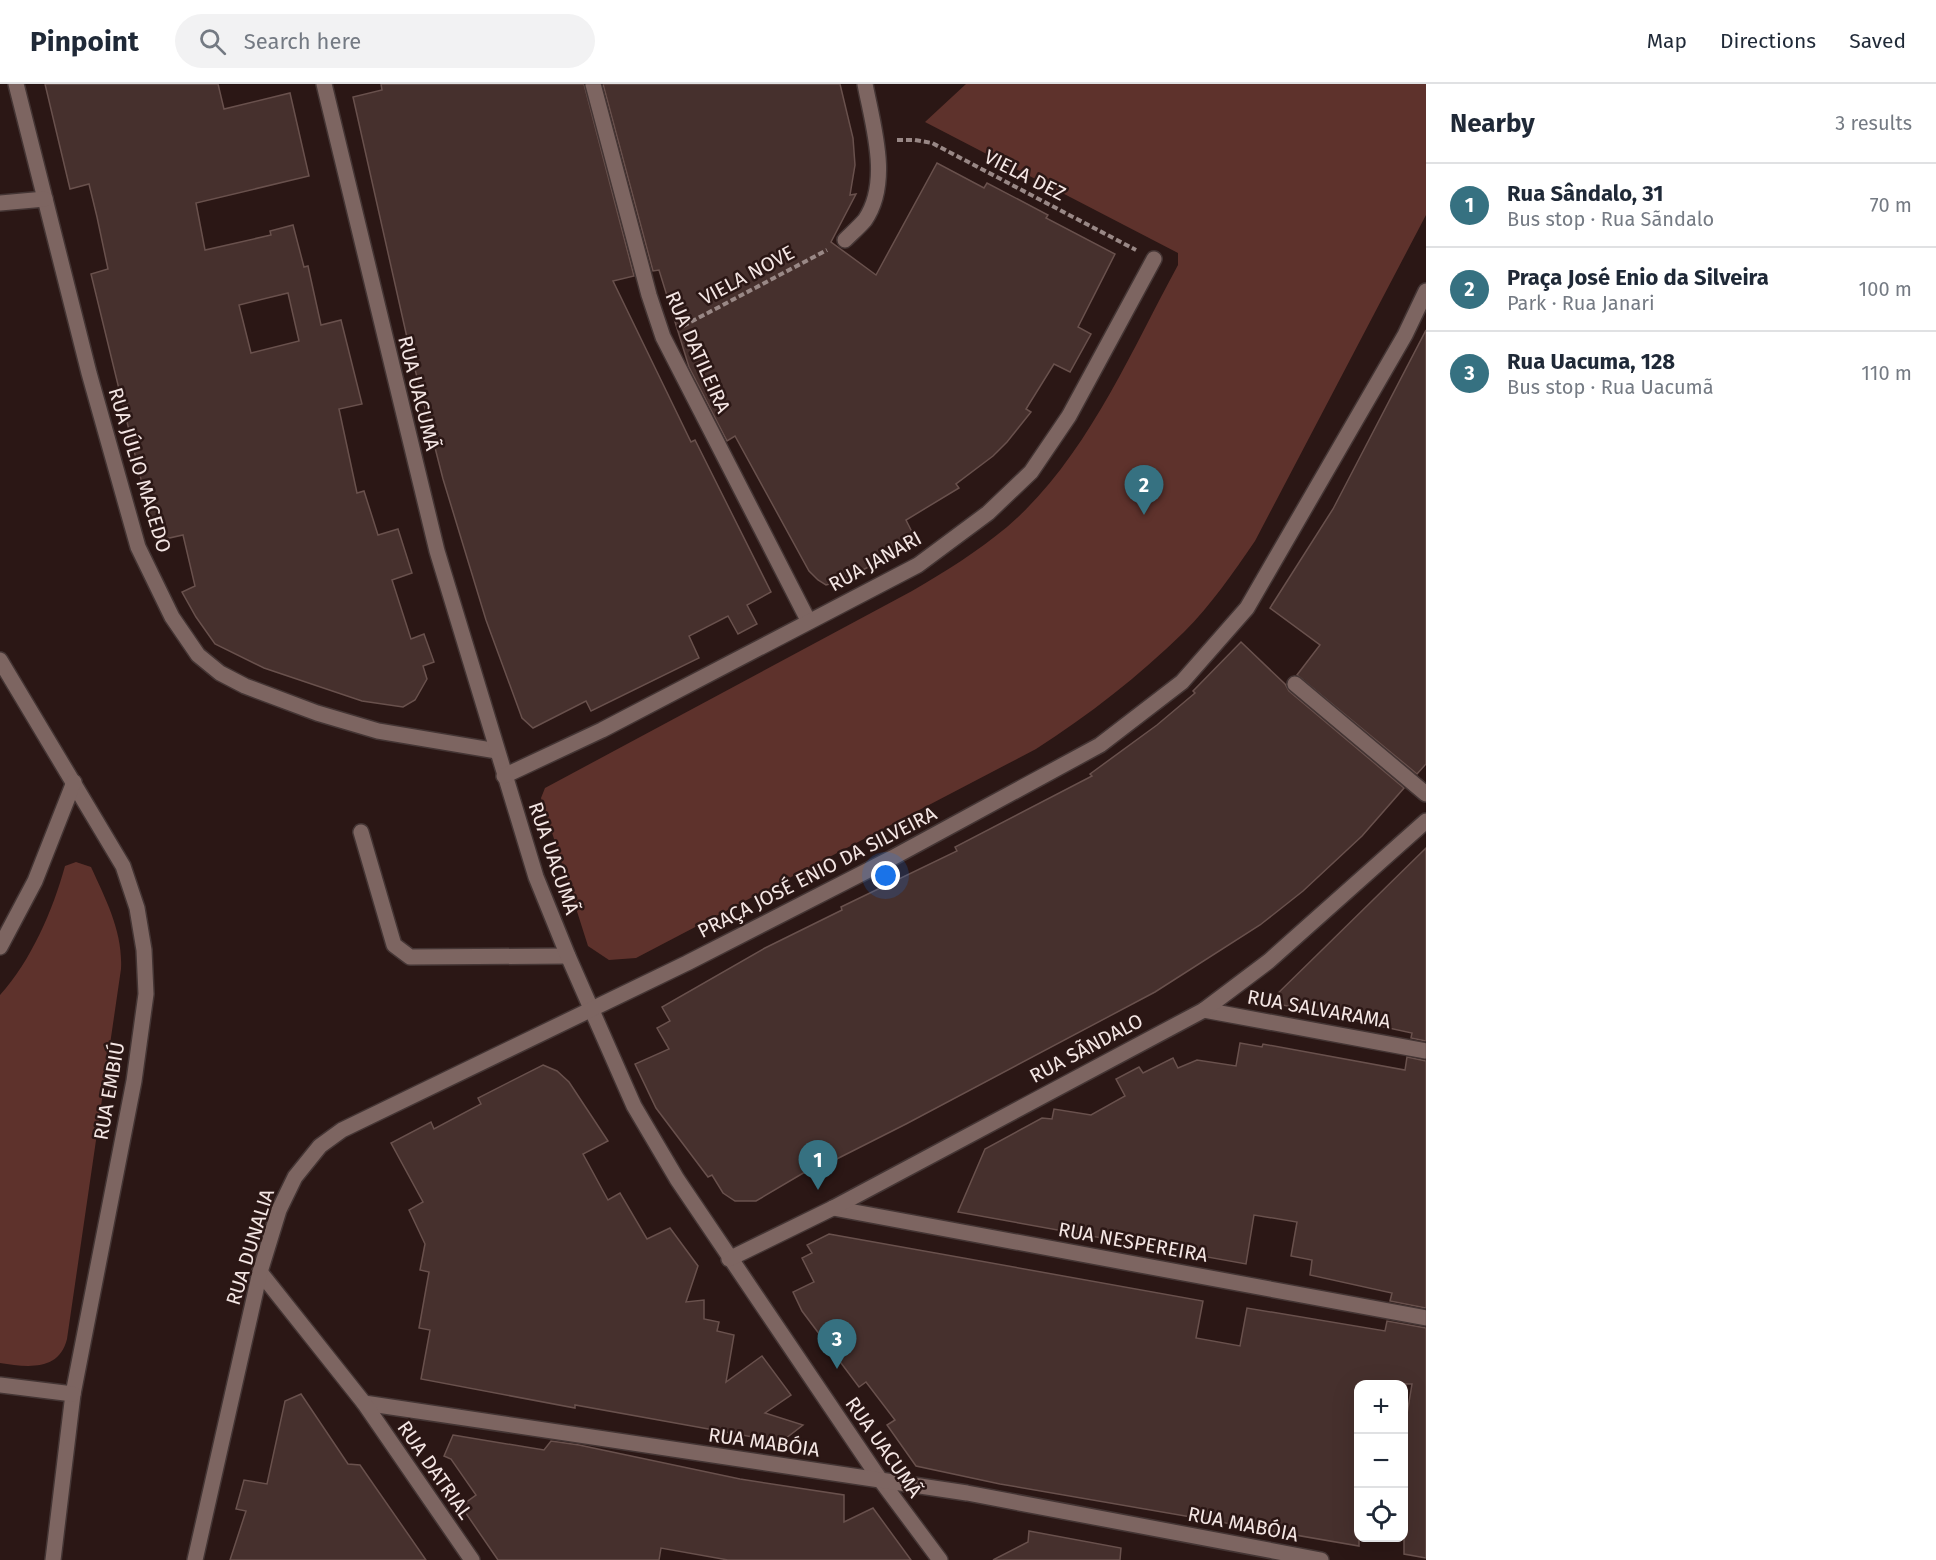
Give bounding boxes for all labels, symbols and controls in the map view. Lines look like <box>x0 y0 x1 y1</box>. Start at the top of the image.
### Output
search box <box>175 14 595 68</box>
text: Pinpoint <box>30 25 139 58</box>
icon: search <box>196 25 229 58</box>
text: Search here <box>244 28 361 55</box>
text: Map <box>1647 28 1687 54</box>
text: Directions <box>1720 28 1816 54</box>
text: Saved <box>1849 28 1906 54</box>
text: Nearby <box>1450 108 1535 139</box>
text: 3 results <box>1835 111 1912 135</box>
street label: VIELA DEZ <box>980 144 1070 206</box>
text: Rua Sândalo, 31 <box>1507 180 1664 207</box>
text: 1 <box>1465 193 1474 217</box>
text: 70 m <box>1870 193 1912 217</box>
text: Bus stop · Rua Sãndalo <box>1507 207 1714 231</box>
street label: VIELA NOVE <box>696 240 798 310</box>
text: Praça José Enio da Silveira <box>1507 264 1769 291</box>
text: 2 <box>1464 277 1475 301</box>
text: 100 m <box>1859 277 1912 301</box>
street label: RUA DATILEIRA <box>660 287 736 417</box>
text: Park · Rua Janari <box>1507 291 1655 315</box>
street label: RUA UACUMÃ <box>393 333 445 453</box>
text: Rua Uacuma, 128 <box>1507 348 1675 375</box>
text: 3 <box>1464 361 1475 385</box>
text: 110 m <box>1861 361 1912 385</box>
text: Bus stop · Rua Uacumã <box>1507 375 1714 399</box>
street label: RUA JÚLIO MACEDO <box>103 384 177 556</box>
pin: 2 <box>1124 466 1164 515</box>
street label: RUA JANARI <box>824 526 926 596</box>
street label: RUA UACUMÃ <box>524 799 585 918</box>
street label: PRAÇA JOSÉ ENIO DA SILVEIRA <box>693 801 941 944</box>
your location <box>871 861 900 890</box>
street label: RUA SALVARAMA <box>1245 985 1393 1034</box>
street label: RUA SÃNDALO <box>1025 1008 1147 1088</box>
street label: RUA EMBIÚ <box>89 1040 129 1142</box>
pin: 1 <box>798 1140 838 1190</box>
street label: RUA DUNALIA <box>221 1185 279 1308</box>
street label: RUA NESPEREIRA <box>1056 1217 1210 1267</box>
pin: 3 <box>818 1320 856 1369</box>
map controls <box>1354 1380 1408 1542</box>
button: + <box>1354 1380 1408 1434</box>
street label: RUA UACUMÃ <box>841 1392 928 1502</box>
street label: RUA DATRIAL <box>392 1416 478 1524</box>
street label: RUA MABÓIA <box>707 1422 822 1462</box>
button: − <box>1354 1434 1408 1488</box>
button: locate <box>1354 1488 1408 1542</box>
street label: RUA MABÓIA <box>1186 1502 1301 1547</box>

